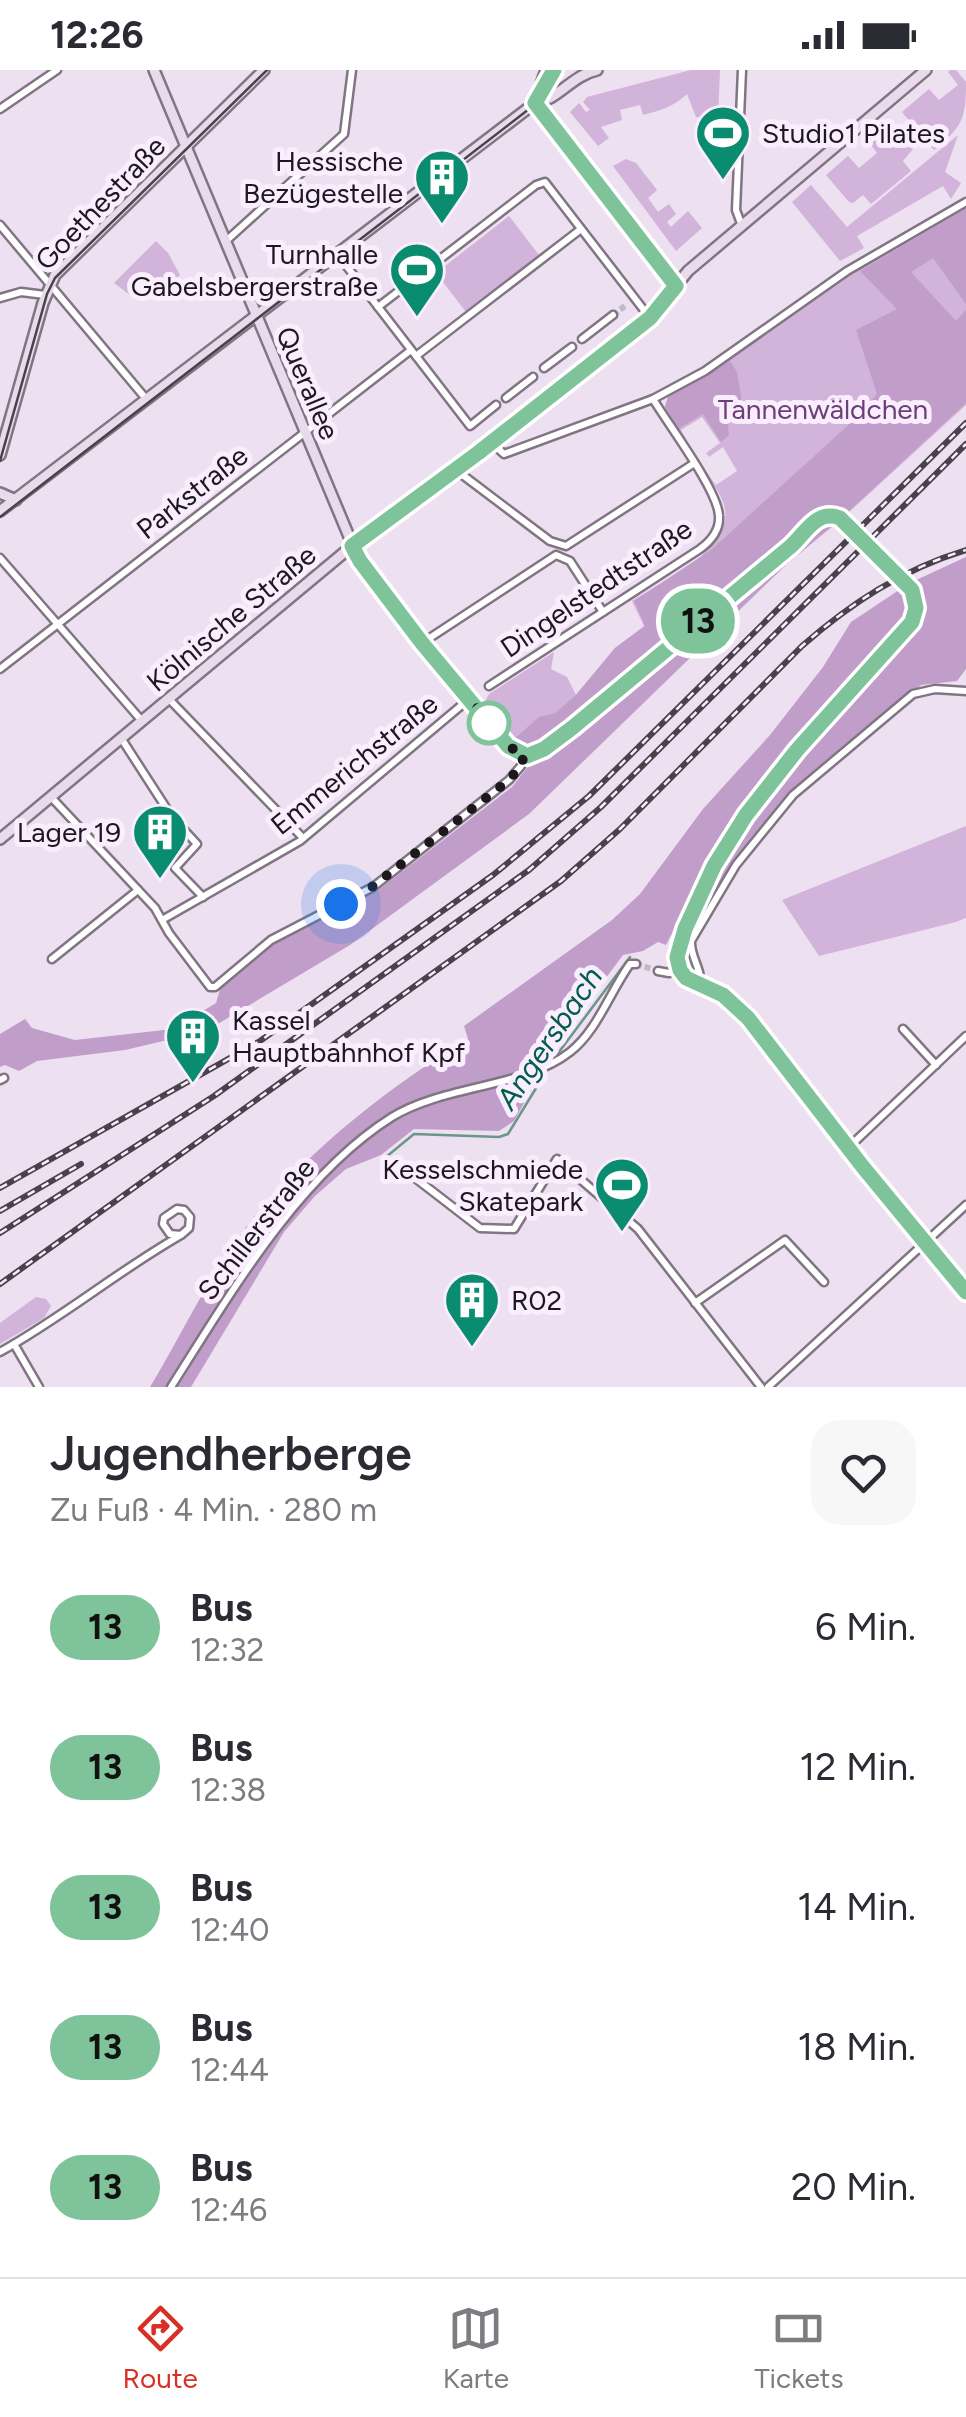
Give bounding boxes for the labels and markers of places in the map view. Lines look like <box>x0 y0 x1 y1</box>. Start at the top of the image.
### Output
sports icon: Studio1 Pilates <box>693 103 753 182</box>
place label: Studio1 Pilates <box>762 116 945 150</box>
place label: Hessische Bezügestelle <box>243 144 403 210</box>
building icon: Hessische Bezügestelle <box>412 147 472 226</box>
place label: Turnhalle Gabelsbergerstraße <box>131 237 378 303</box>
sports icon: Turnhalle Gabelsbergerstraße <box>387 240 447 319</box>
unlabelled marker <box>468 702 510 744</box>
building icon: Lager 19 <box>130 802 190 881</box>
place label: Lager 19 <box>17 815 121 849</box>
place label: Kassel Hauptbahnhof Kpf <box>232 1003 466 1069</box>
building icon: Kassel Hauptbahnhof Kpf <box>163 1006 223 1085</box>
place label: Kesselschmiede Skatepark <box>382 1152 583 1218</box>
sports icon: Kesselschmiede Skatepark <box>592 1155 652 1234</box>
building icon: R02 <box>442 1270 502 1349</box>
place label: R02 <box>511 1283 562 1317</box>

